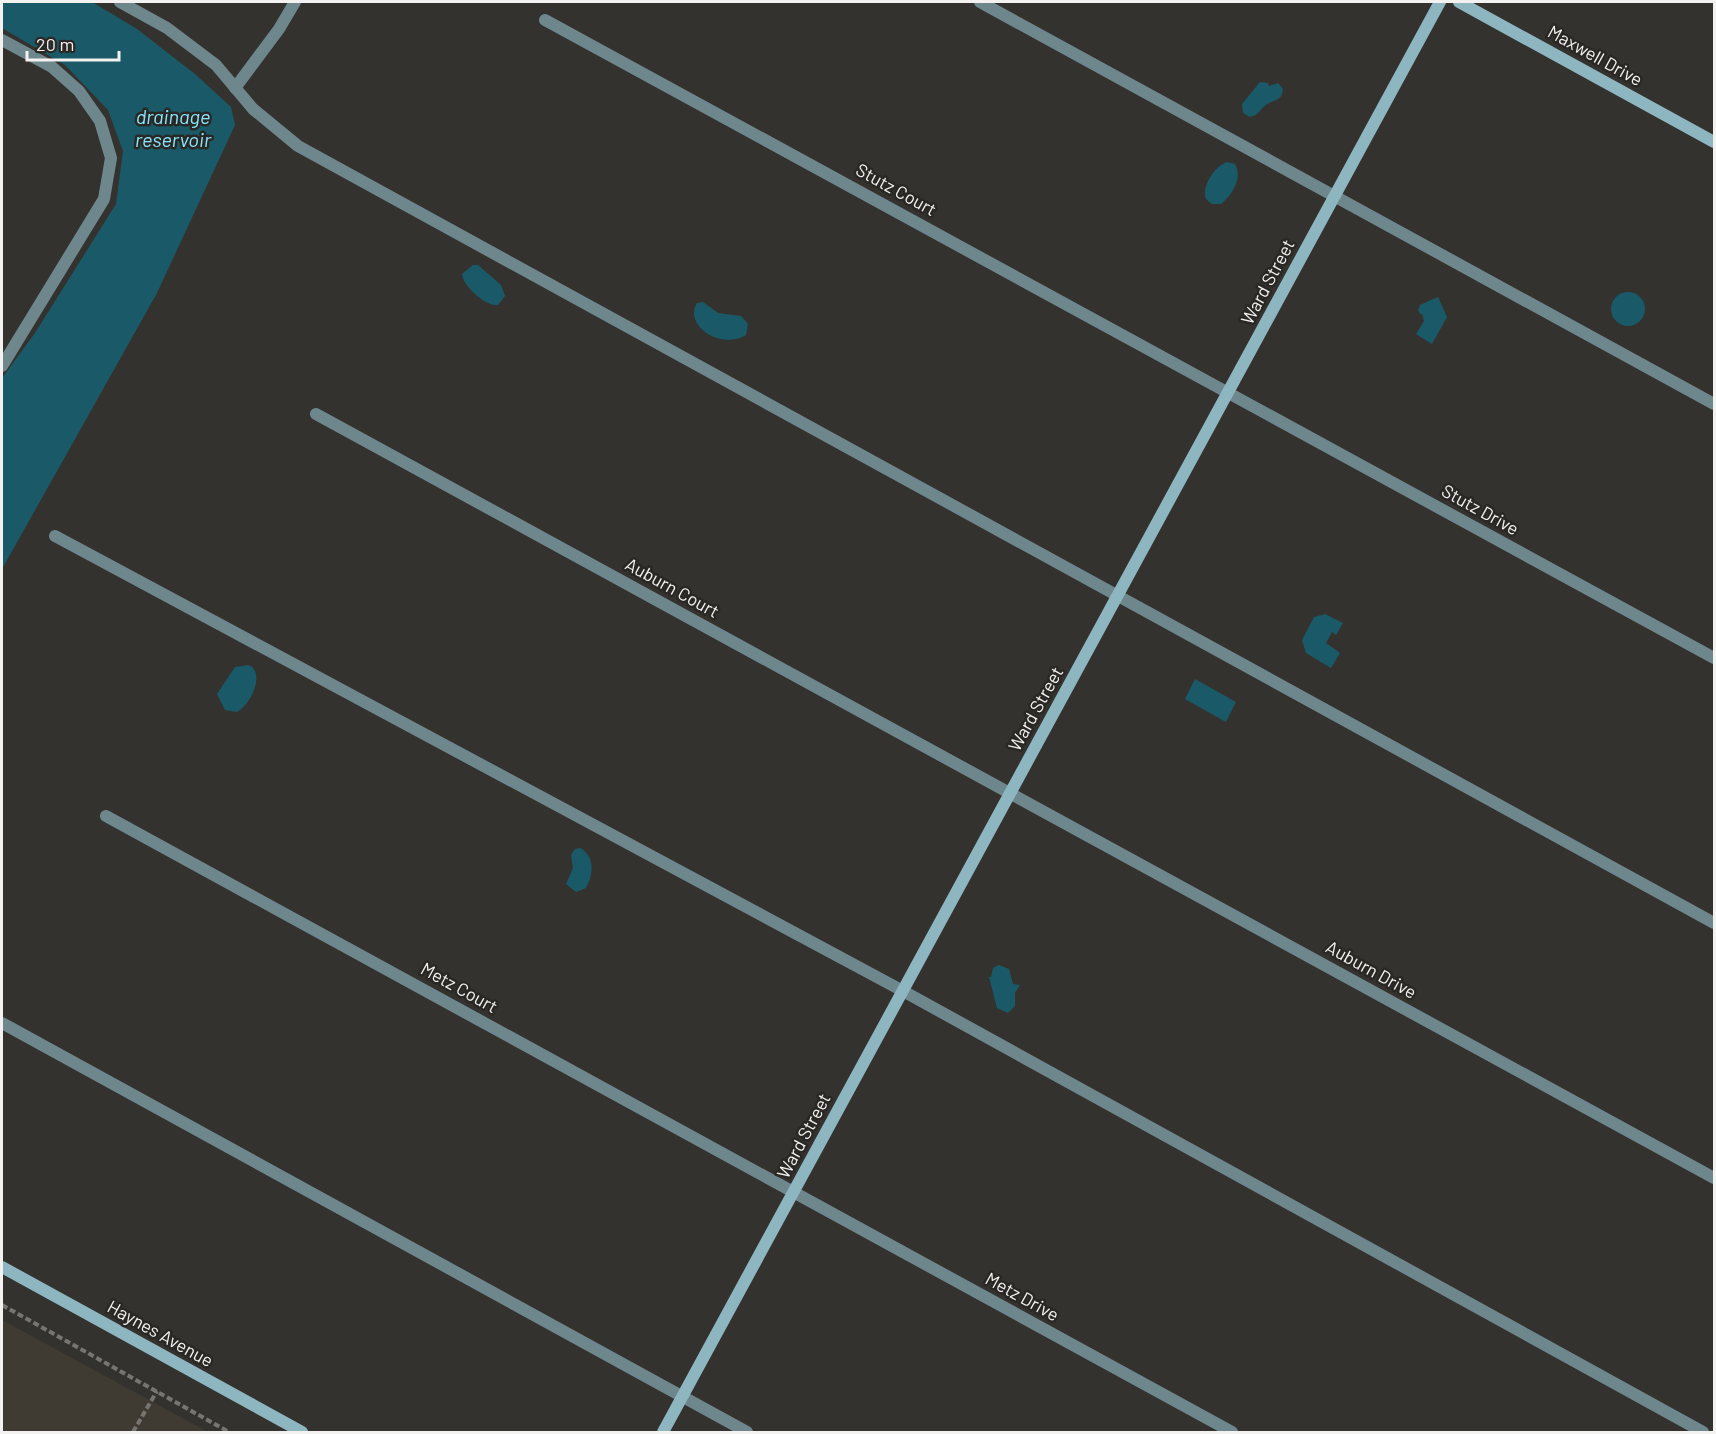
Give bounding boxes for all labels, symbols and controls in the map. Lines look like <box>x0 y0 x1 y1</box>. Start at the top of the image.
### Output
street label: Maxwell Drive <box>1544 20 1647 90</box>
scale bar <box>27 24 118 62</box>
text: 20 m <box>36 33 74 55</box>
water label: drainage reservoir <box>135 104 212 151</box>
street label: Stutz Court <box>852 158 941 220</box>
street label: Ward Street <box>1236 235 1299 328</box>
street label: Stutz Drive <box>1438 479 1523 539</box>
street label: Auburn Court <box>622 552 723 622</box>
street label: Ward Street <box>1003 662 1067 755</box>
street label: Auburn Drive <box>1322 935 1421 1003</box>
street label: Metz Court <box>417 957 502 1017</box>
street label: Ward Street <box>772 1089 835 1182</box>
street label: Metz Drive <box>982 1267 1063 1325</box>
street label: Haynes Avenue <box>104 1295 217 1371</box>

